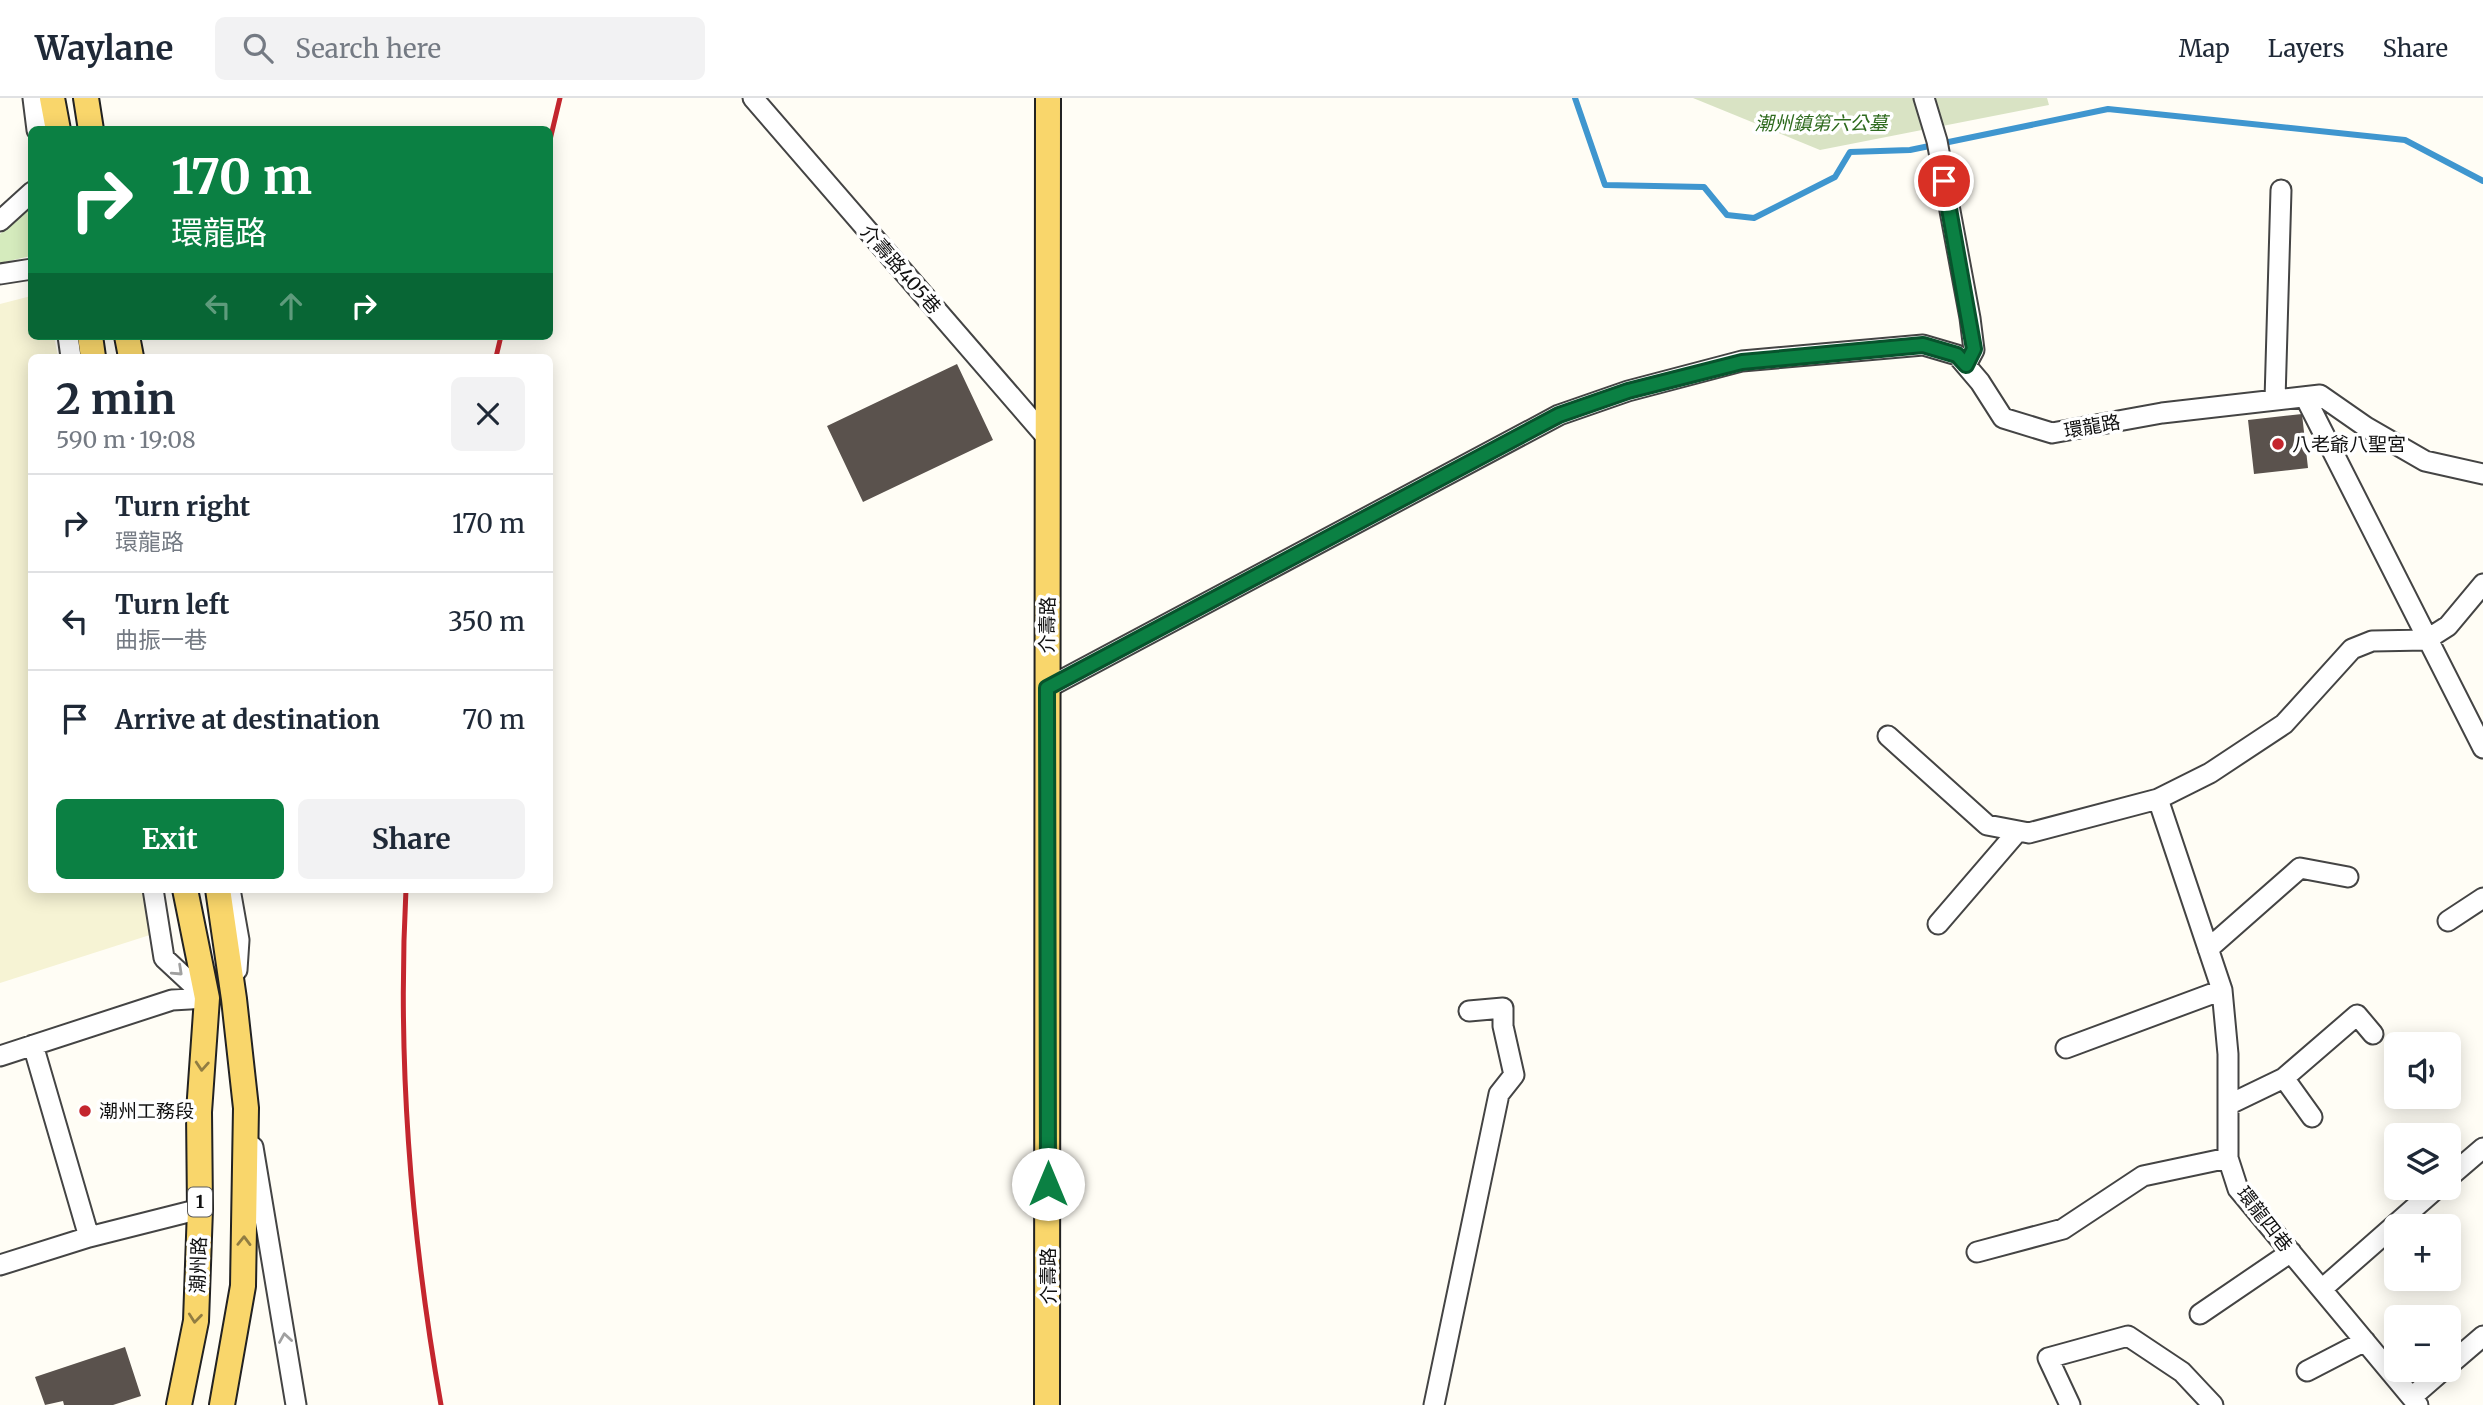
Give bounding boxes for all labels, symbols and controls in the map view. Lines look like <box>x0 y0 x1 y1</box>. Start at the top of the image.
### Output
search box <box>215 17 705 80</box>
text: Waylane <box>35 28 173 69</box>
icon: search <box>239 29 277 67</box>
text: Search here <box>295 32 441 65</box>
text: Map <box>2179 33 2230 64</box>
text: Layers <box>2268 33 2344 64</box>
text: Share <box>2382 33 2448 64</box>
park label: 潮州鎮第六公墓 <box>1754 111 1890 135</box>
text: 170 m <box>171 146 312 207</box>
pin <box>1914 151 1974 211</box>
icon: right <box>56 154 147 245</box>
icon: arrive <box>1925 162 1963 200</box>
text: 環龍路 <box>171 213 267 253</box>
street label: 介壽路405巷 <box>856 219 946 319</box>
icon: left <box>199 287 237 325</box>
icon: ahead <box>272 287 310 325</box>
icon: right <box>345 287 383 325</box>
text: 2 min <box>56 373 176 425</box>
button: close <box>451 377 525 451</box>
street label: 環龍路 <box>2062 409 2122 443</box>
text: 590 m · 19:08 <box>56 425 196 454</box>
place label: 八老爺八聖宮 <box>2292 432 2406 456</box>
marker: 八老爺八聖宮 <box>2270 436 2286 452</box>
text: Turn right <box>115 490 250 523</box>
icon: right <box>56 504 94 542</box>
text: 170 m <box>452 507 525 540</box>
text: 環龍路 <box>115 527 184 556</box>
text: Turn left <box>115 588 229 621</box>
street label: 介壽路 <box>1035 596 1059 654</box>
icon: left <box>56 602 94 640</box>
text: 350 m <box>448 605 525 638</box>
text: 曲振一巷 <box>115 625 207 654</box>
icon: arrive <box>56 700 94 738</box>
text: Arrive at destination <box>115 703 380 736</box>
text: 70 m <box>462 703 525 736</box>
button: Exit <box>56 799 284 879</box>
button: Share <box>298 799 525 879</box>
one-way arrow <box>169 963 182 975</box>
map controls <box>2384 1032 2461 1382</box>
button: sound <box>2384 1032 2461 1109</box>
one-way arrow <box>195 1061 210 1072</box>
place label: 潮州工務段 <box>99 1099 194 1123</box>
marker: 潮州工務段 <box>77 1103 93 1119</box>
button: layers <box>2384 1123 2461 1200</box>
position arrow <box>1011 1147 1085 1221</box>
street label: 環龍四巷 <box>2232 1182 2298 1256</box>
road number: 1 <box>188 1188 212 1217</box>
button: + <box>2384 1214 2461 1291</box>
one-way arrow <box>236 1235 252 1245</box>
street label: 潮州路 <box>185 1236 211 1294</box>
street label: 介壽路 <box>1036 1247 1060 1305</box>
button: − <box>2384 1305 2461 1382</box>
one-way arrow <box>188 1313 203 1324</box>
one-way arrow <box>278 1332 293 1344</box>

